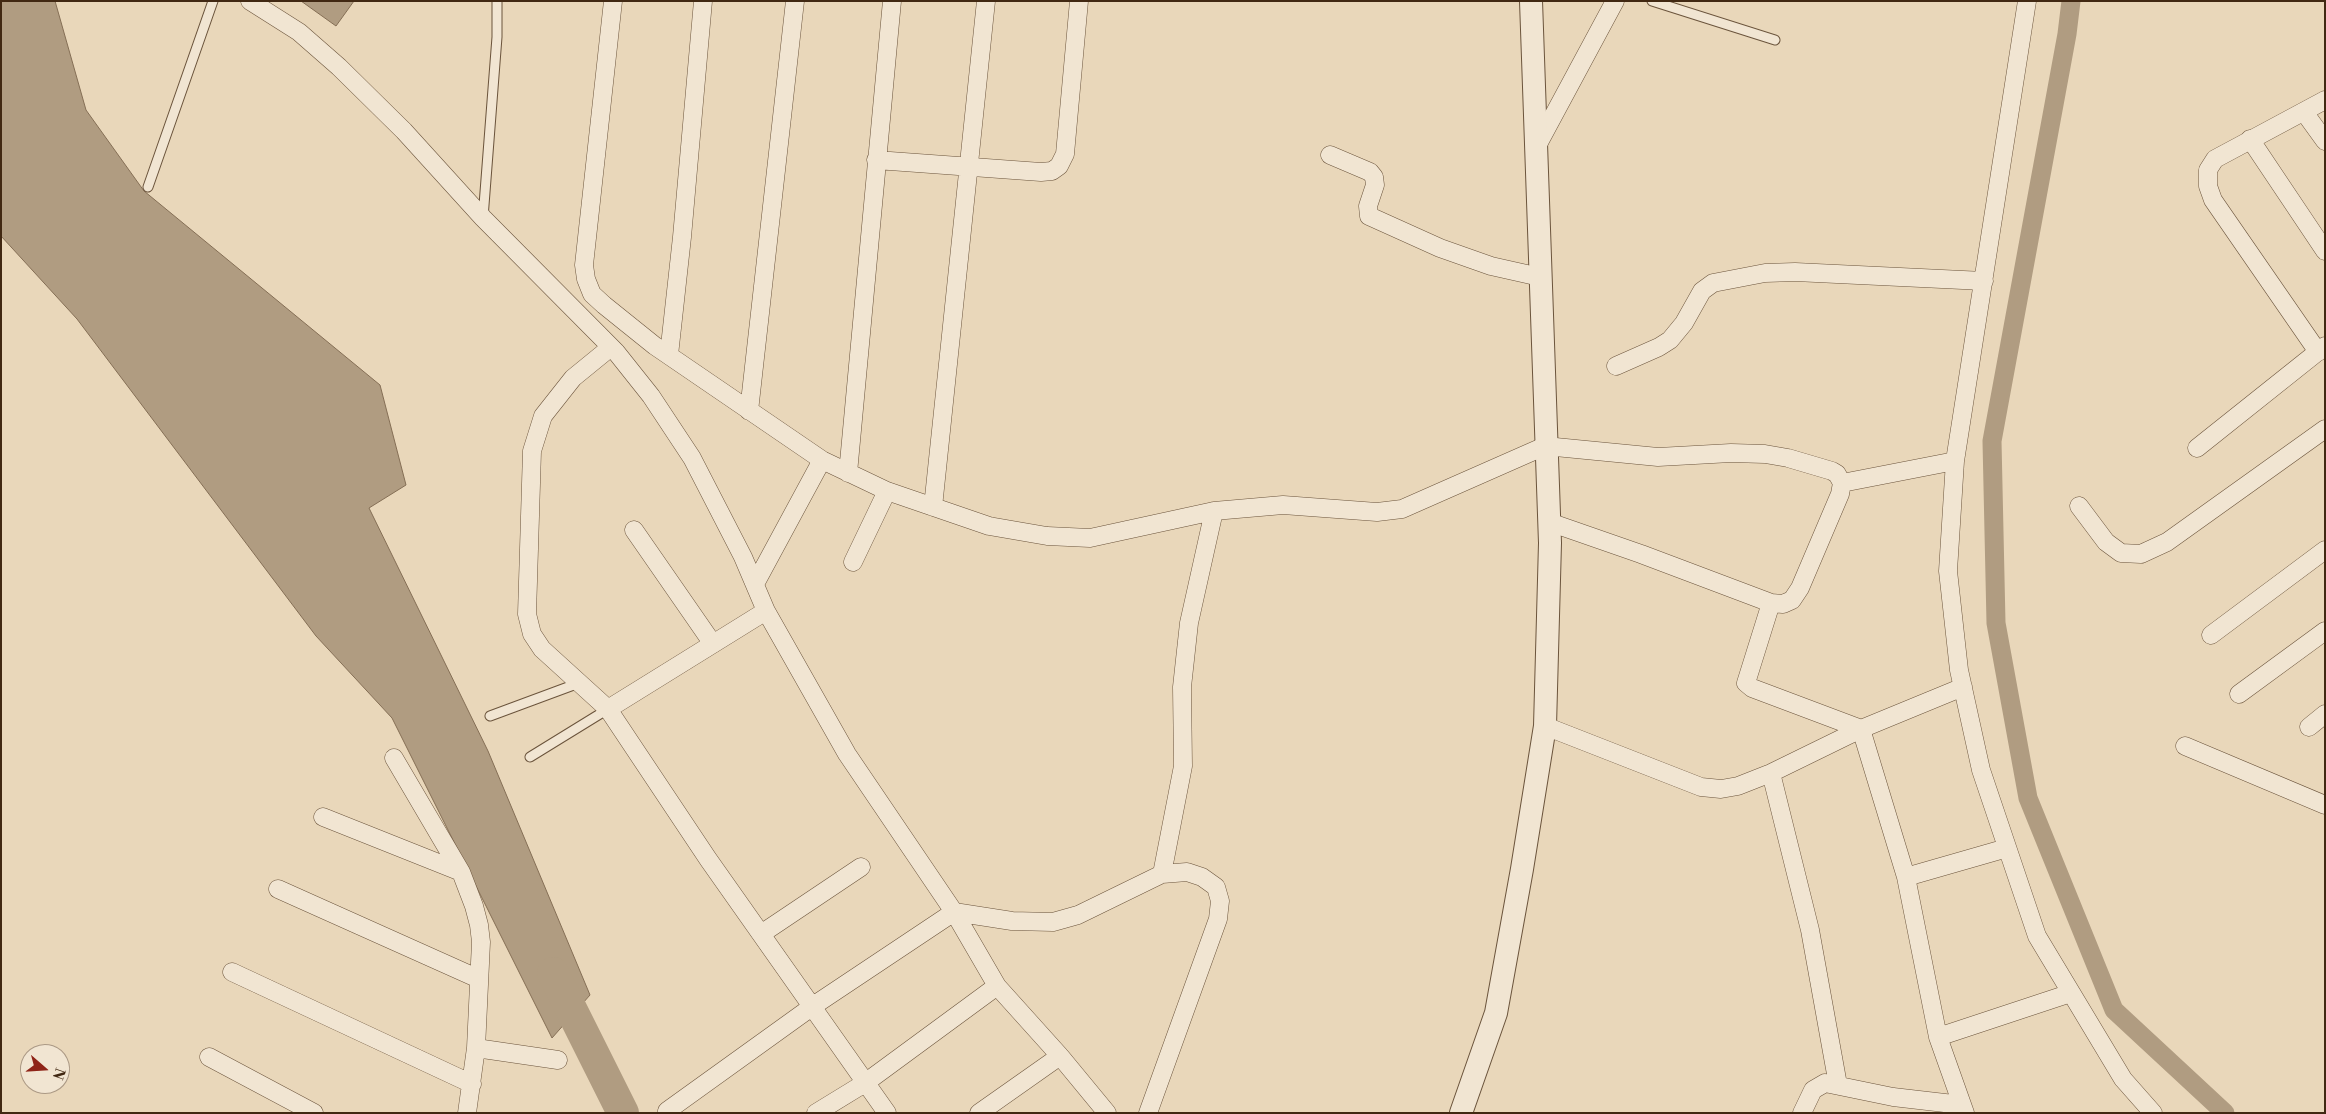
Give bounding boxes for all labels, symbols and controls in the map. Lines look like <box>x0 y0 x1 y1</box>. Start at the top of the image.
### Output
north arrow <box>20 1044 70 1094</box>
text: N <box>48 1065 69 1082</box>

